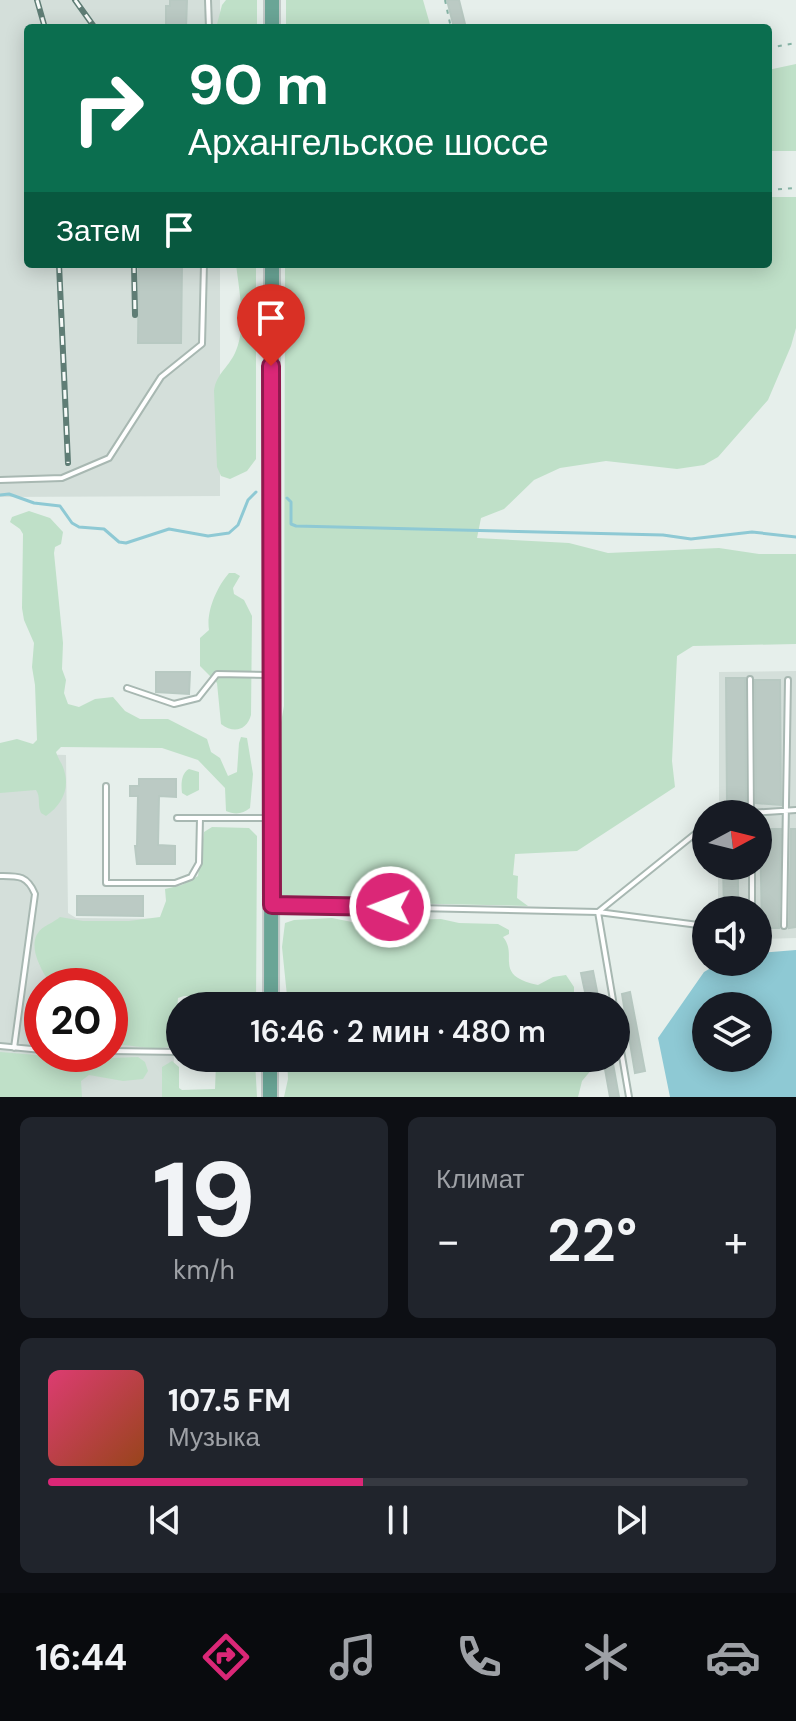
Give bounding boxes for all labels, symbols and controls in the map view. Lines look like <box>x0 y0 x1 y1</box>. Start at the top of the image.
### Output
text: 90 m <box>188 48 329 121</box>
icon: right <box>56 56 160 160</box>
text: Архангельское шоссе <box>188 119 549 166</box>
icon: arrive <box>157 208 201 252</box>
text: Затем <box>56 211 141 250</box>
pin <box>237 284 305 366</box>
icon: arrive <box>249 296 293 340</box>
north arrow <box>692 800 772 880</box>
map controls <box>692 800 772 1072</box>
position arrow <box>348 865 432 949</box>
button: sound <box>692 896 772 976</box>
speed limit sign: 20 <box>24 968 128 1072</box>
button: layers <box>692 992 772 1072</box>
text: 16:46 · 2 мин · 480 m <box>250 1012 546 1051</box>
text: 19 <box>152 1133 256 1268</box>
text: Климат <box>436 1162 525 1196</box>
text: 22° <box>547 1201 637 1280</box>
text: − <box>436 1212 460 1270</box>
text: + <box>724 1212 748 1270</box>
text: km/h <box>173 1253 235 1287</box>
text: 107.5 FM <box>168 1381 291 1420</box>
text: Музыка <box>168 1420 260 1454</box>
icon: previous <box>143 1498 187 1542</box>
icon: pause <box>376 1498 420 1542</box>
icon: next <box>609 1498 653 1542</box>
icon: directions <box>198 1629 254 1685</box>
icon: music <box>325 1629 381 1685</box>
icon: phone <box>451 1629 507 1685</box>
icon: climate <box>578 1629 634 1685</box>
icon: car <box>705 1629 761 1685</box>
text: 16:44 <box>35 1634 127 1681</box>

